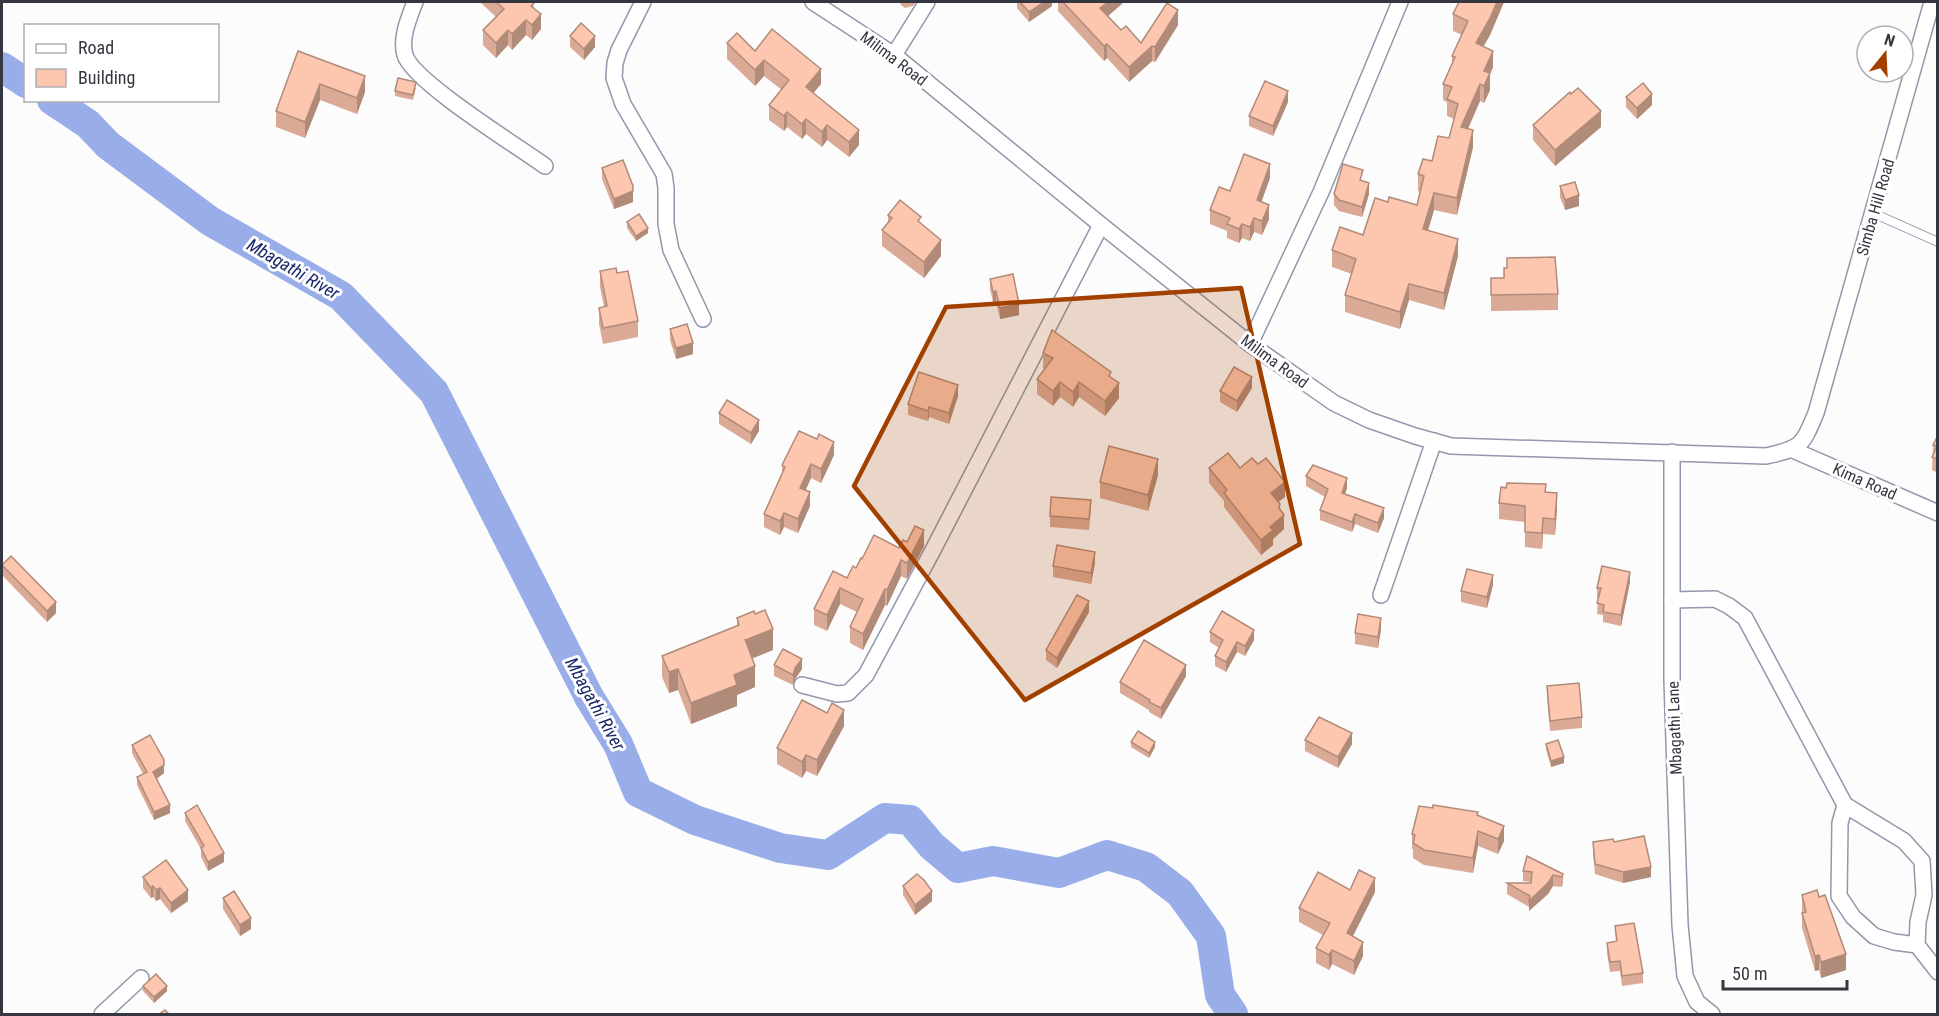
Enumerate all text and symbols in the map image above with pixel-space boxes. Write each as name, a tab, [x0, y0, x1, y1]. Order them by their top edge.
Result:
legend	[24, 24, 219, 102]
north arrow	[1855, 24, 1915, 84]
street label: Milima Road	[857, 27, 931, 90]
text: N	[1882, 30, 1897, 51]
text: Road	[78, 37, 114, 58]
text: Building	[78, 67, 135, 88]
street label: Simba Hill Road	[1853, 156, 1898, 258]
water label: Mbagathi River	[243, 234, 344, 304]
street label: Milima Road	[1237, 331, 1312, 392]
street label: Kima Road	[1830, 459, 1900, 504]
water label: Mbagathi River	[561, 654, 630, 754]
street label: Mbagathi Lane	[1663, 681, 1686, 775]
scale bar	[1723, 953, 1848, 991]
text: 50 m	[1732, 963, 1767, 984]

